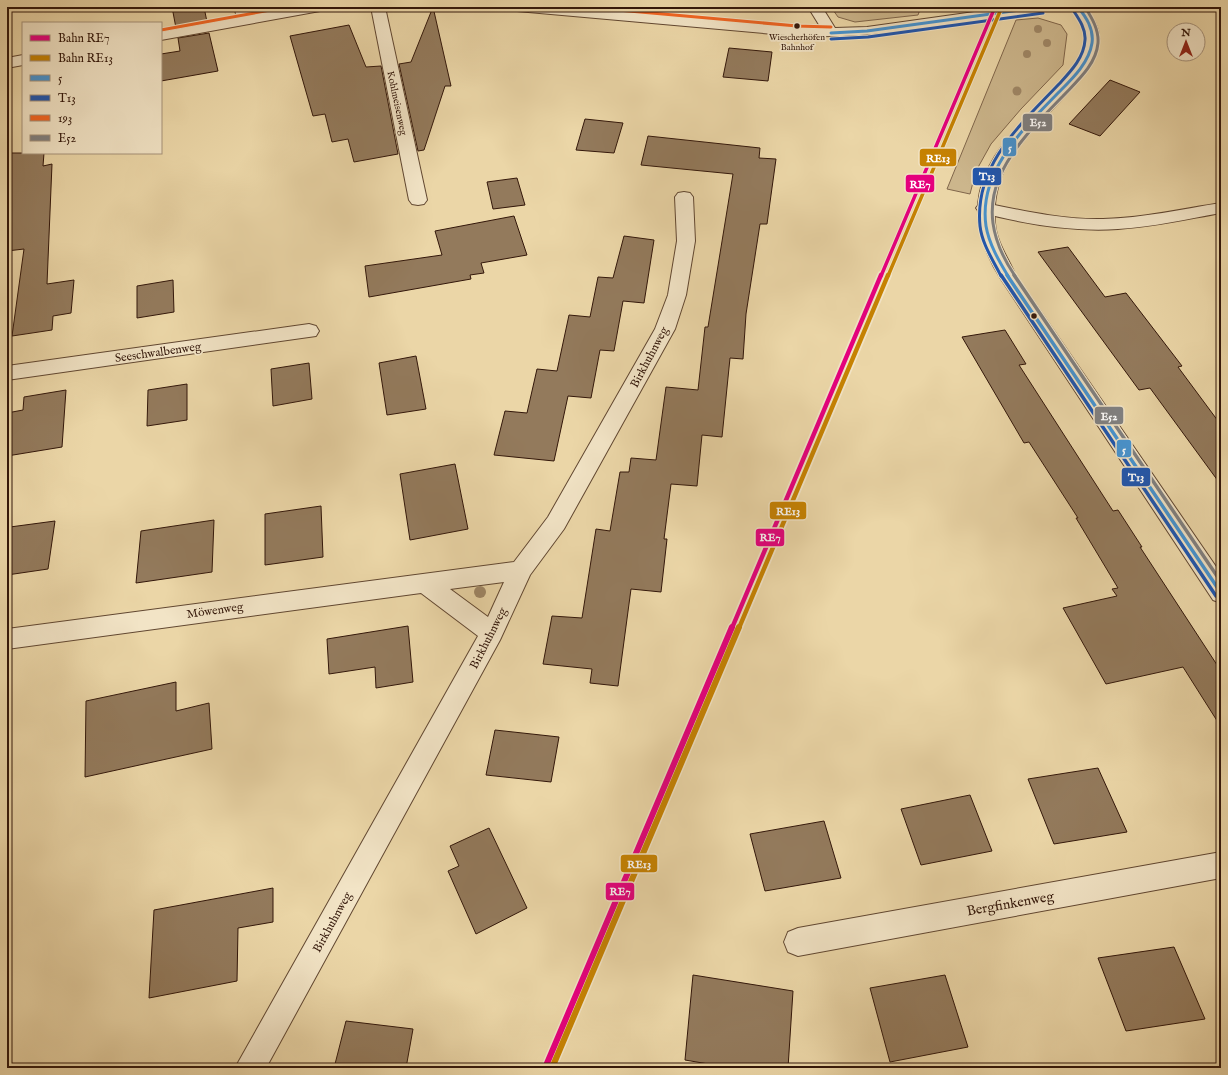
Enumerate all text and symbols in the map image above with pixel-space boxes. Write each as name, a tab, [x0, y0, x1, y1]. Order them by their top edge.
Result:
marker: Wiescherhöfen Bahnhof	[792, 21, 802, 31]
legend	[22, 22, 162, 154]
north arrow	[1166, 22, 1206, 62]
text: N	[1180, 26, 1191, 40]
text: Bahn RE7	[58, 31, 110, 46]
place label: Wiescherhöfen Bahnhof	[769, 32, 825, 53]
text: Bahn RE13	[58, 51, 113, 66]
street label: Kohlmeisenweg	[383, 70, 410, 137]
text: 5	[58, 71, 63, 86]
text: T13	[58, 91, 76, 106]
text: 193	[58, 111, 72, 126]
line badge: E52	[1022, 113, 1053, 132]
text: E52	[1030, 116, 1047, 130]
text: E52	[58, 131, 77, 146]
line badge: 5	[1002, 137, 1017, 157]
text: 5	[1008, 141, 1012, 155]
line badge: RE13	[919, 148, 957, 167]
text: RE13	[926, 152, 950, 166]
line badge: T13	[972, 167, 1002, 186]
text: T13	[978, 170, 995, 184]
line badge: RE7	[905, 174, 935, 193]
text: RE7	[909, 178, 931, 192]
unlabelled marker	[1029, 311, 1039, 321]
street label: Birkhuhnweg	[627, 324, 672, 390]
street label: Seeschwalbenweg	[114, 339, 203, 366]
line badge: E52	[1094, 406, 1124, 425]
text: E52	[1101, 410, 1118, 424]
line badge: 5	[1116, 439, 1132, 458]
text: 5	[1122, 443, 1126, 457]
line badge: T13	[1121, 467, 1151, 487]
text: T13	[1127, 471, 1144, 485]
line badge: RE13	[769, 501, 807, 520]
text: RE13	[776, 505, 800, 519]
line badge: RE7	[755, 528, 785, 547]
text: RE7	[759, 531, 781, 545]
street label: Möwenweg	[186, 599, 245, 622]
street label: Birkhuhnweg	[467, 605, 511, 671]
line badge: RE13	[620, 854, 658, 873]
text: RE13	[627, 858, 651, 872]
line badge: RE7	[605, 882, 635, 901]
text: RE7	[609, 885, 631, 899]
street label: Bergfinkenweg	[965, 887, 1056, 921]
street label: Birkhuhnweg	[310, 889, 355, 955]

